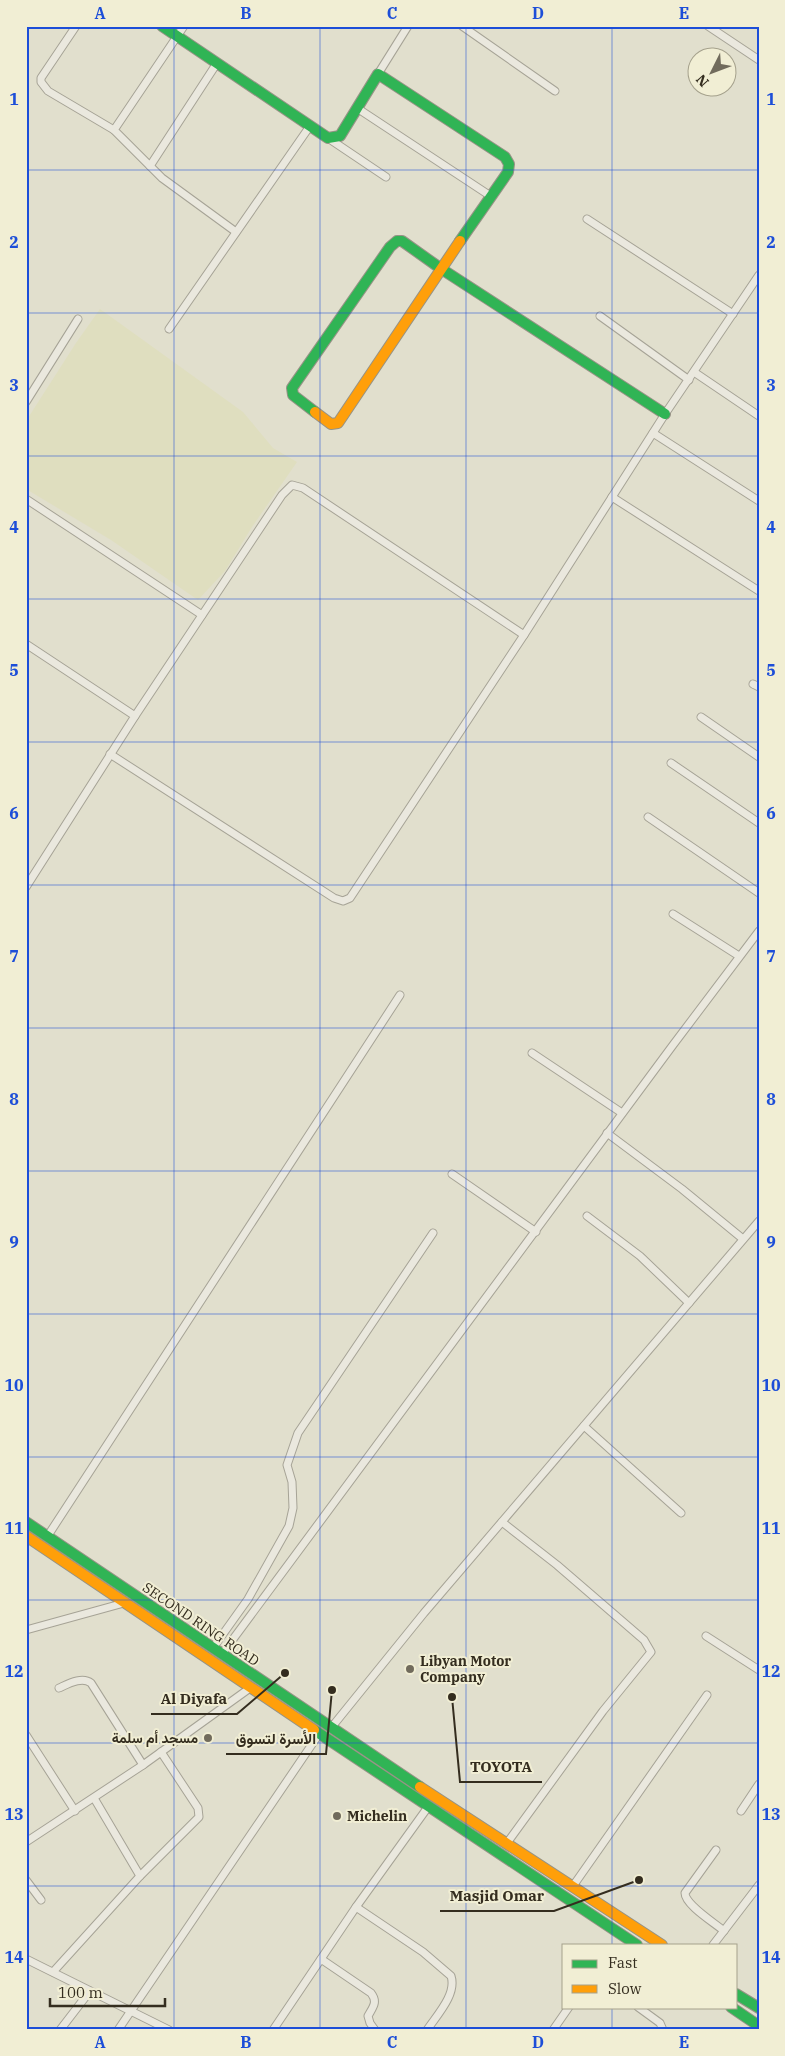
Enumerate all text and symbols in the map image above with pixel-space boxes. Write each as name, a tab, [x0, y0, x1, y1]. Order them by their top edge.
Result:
text: A	[94, 3, 106, 23]
text: B	[240, 3, 252, 23]
text: C	[387, 3, 397, 23]
text: D	[532, 3, 544, 23]
text: E	[679, 3, 689, 23]
north arrow	[688, 48, 738, 98]
text: N	[692, 71, 713, 91]
text: 1	[9, 89, 19, 109]
text: 1	[766, 89, 776, 109]
text: 2	[9, 232, 19, 252]
text: 2	[766, 232, 776, 252]
text: 3	[9, 375, 19, 395]
text: 3	[766, 375, 776, 395]
text: 4	[9, 517, 19, 537]
text: 4	[766, 517, 776, 537]
text: 5	[9, 660, 19, 680]
text: 5	[766, 660, 776, 680]
text: 6	[9, 803, 19, 823]
text: 6	[766, 803, 776, 823]
text: 7	[9, 946, 19, 966]
text: 7	[766, 946, 776, 966]
text: 8	[9, 1089, 19, 1109]
text: 8	[766, 1089, 776, 1109]
text: 9	[9, 1232, 19, 1252]
text: 9	[766, 1232, 776, 1252]
text: 10	[4, 1375, 24, 1395]
text: 10	[761, 1375, 781, 1395]
text: 11	[4, 1518, 24, 1538]
text: 11	[761, 1518, 781, 1538]
street label: SECOND RING ROAD	[139, 1578, 263, 1670]
place label: Libyan Motor Company	[420, 1652, 511, 1686]
text: 12	[4, 1661, 24, 1681]
text: 12	[761, 1661, 781, 1681]
marker: Libyan Motor Company	[404, 1663, 416, 1675]
callout: Al Diyafa	[151, 1684, 237, 1714]
text: Al Diyafa	[161, 1689, 228, 1708]
callout: الأسرة لتسوق	[226, 1724, 326, 1754]
place label: مسجد أم سلمة	[112, 1729, 198, 1747]
text: الأسرة لتسوق	[236, 1729, 316, 1748]
marker: مسجد أم سلمة	[202, 1732, 214, 1744]
callout: TOYOTA	[460, 1752, 542, 1782]
text: TOYOTA	[470, 1757, 533, 1776]
text: 13	[4, 1804, 24, 1824]
text: 13	[761, 1804, 781, 1824]
place label: Michelin	[347, 1807, 407, 1825]
marker: Michelin	[331, 1810, 343, 1822]
callout: Masjid Omar	[440, 1881, 554, 1911]
text: Masjid Omar	[450, 1886, 545, 1905]
legend	[562, 1944, 738, 2008]
text: 14	[4, 1947, 24, 1967]
text: 14	[761, 1947, 781, 1967]
text: Fast	[608, 1953, 638, 1972]
scale bar	[50, 1976, 165, 2008]
text: Slow	[608, 1979, 642, 1998]
text: 100 m	[58, 1983, 103, 2002]
text: A	[94, 2032, 106, 2052]
text: B	[240, 2032, 252, 2052]
text: C	[387, 2032, 397, 2052]
text: D	[532, 2032, 544, 2052]
text: E	[679, 2032, 689, 2052]

